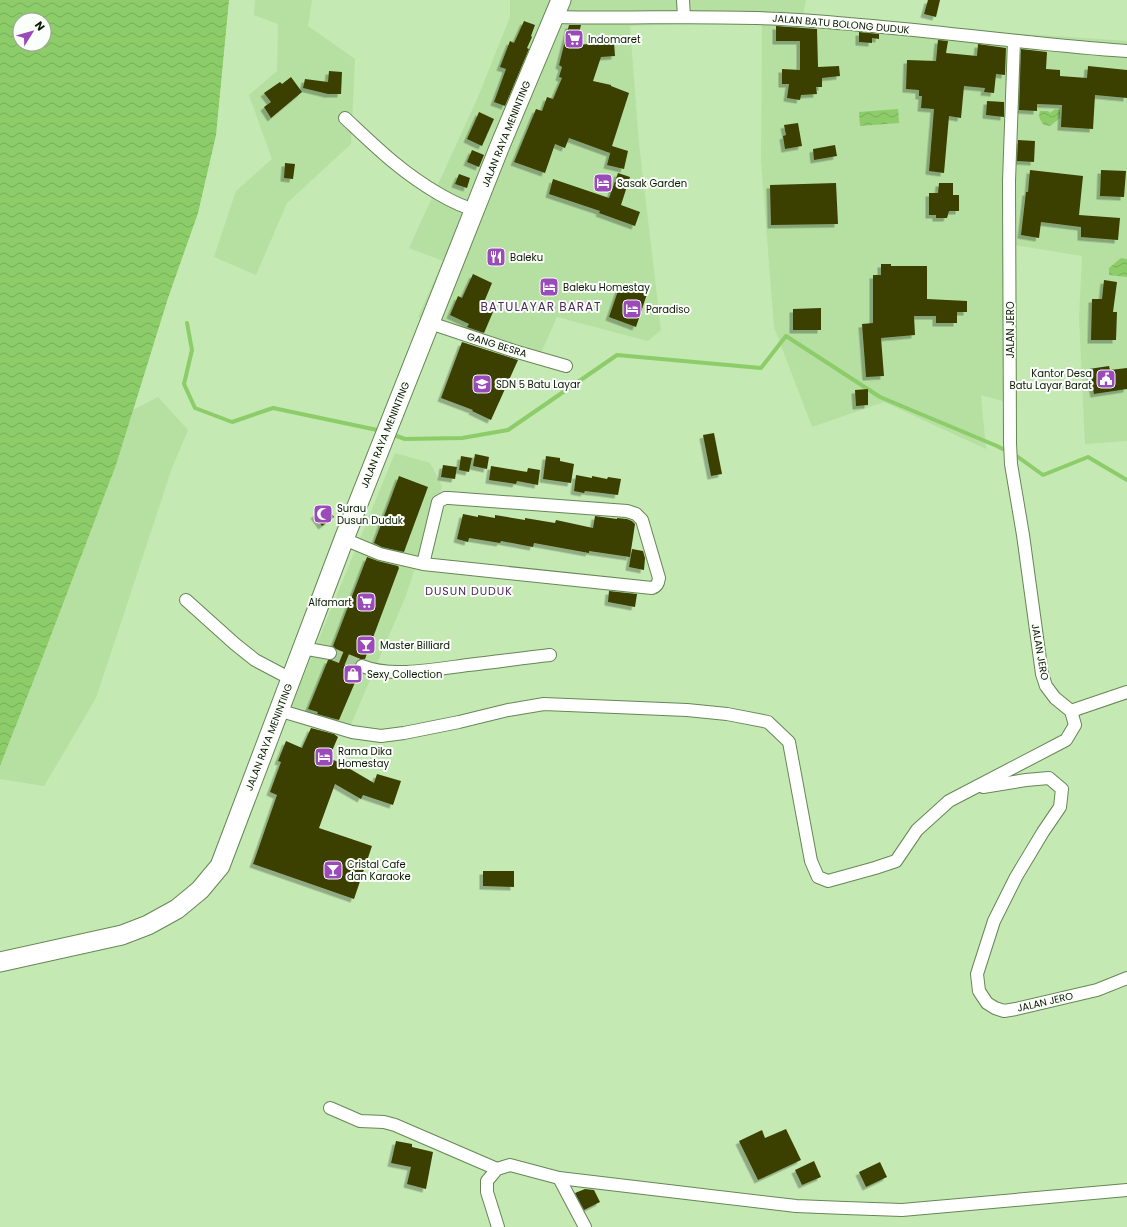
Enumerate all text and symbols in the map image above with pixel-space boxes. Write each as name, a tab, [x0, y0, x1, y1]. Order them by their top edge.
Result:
street label: JALAN BATU BOLONG DUDUK	[772, 11, 910, 37]
north arrow	[12, 12, 52, 52]
text: N	[31, 18, 49, 34]
supermarket icon: Indomaret	[563, 28, 585, 50]
place label: Indomaret	[588, 32, 641, 47]
street label: JALAN RAYA MENINTING	[478, 78, 534, 190]
hotel icon: Sasak Garden	[592, 172, 614, 194]
place label: Sasak Garden	[617, 176, 687, 191]
restaurant icon: Baleku	[485, 246, 507, 268]
place label: Baleku	[510, 250, 543, 265]
hotel icon: Baleku Homestay	[538, 276, 560, 298]
place label: Baleku Homestay	[563, 280, 650, 295]
district label: BATULAYAR BARAT	[480, 298, 602, 315]
hotel icon: Paradiso	[621, 298, 643, 320]
street label: JALAN JERO	[1003, 301, 1018, 359]
place label: Paradiso	[646, 302, 690, 317]
street label: GANG BESRA	[465, 329, 529, 361]
place label: Kantor Desa Batu Layar Barat	[1010, 366, 1092, 393]
public building icon: Kantor Desa Batu Layar Barat	[1095, 368, 1117, 390]
school or university icon: SDN 5 Batu Layar	[471, 373, 493, 395]
place label: SDN 5 Batu Layar	[496, 377, 581, 392]
street label: JALAN RAYA MENINTING	[357, 379, 413, 491]
place label: Surau Dusun Duduk	[337, 501, 404, 528]
mosque icon: Surau Dusun Duduk	[312, 503, 334, 525]
district label: DUSUN DUDUK	[425, 583, 513, 599]
supermarket icon: Alfamart	[355, 591, 377, 613]
place label: Alfamart	[308, 595, 352, 610]
street label: JALAN JERO	[1028, 623, 1052, 682]
bar icon: Master Billiard	[355, 634, 377, 656]
place label: Master Billiard	[380, 638, 450, 653]
shop icon: Sexy Collection	[342, 663, 364, 685]
place label: Sexy Collection	[367, 667, 442, 682]
street label: JALAN RAYA MENINTING	[242, 681, 296, 793]
place label: Rama Dika Homestay	[338, 744, 392, 771]
hotel icon: Rama Dika Homestay	[313, 746, 335, 768]
place label: Cristal Cafe dan Karaoke	[347, 857, 411, 884]
bar icon: Cristal Cafe dan Karaoke	[322, 859, 344, 881]
street label: JALAN JERO	[1015, 988, 1075, 1016]

